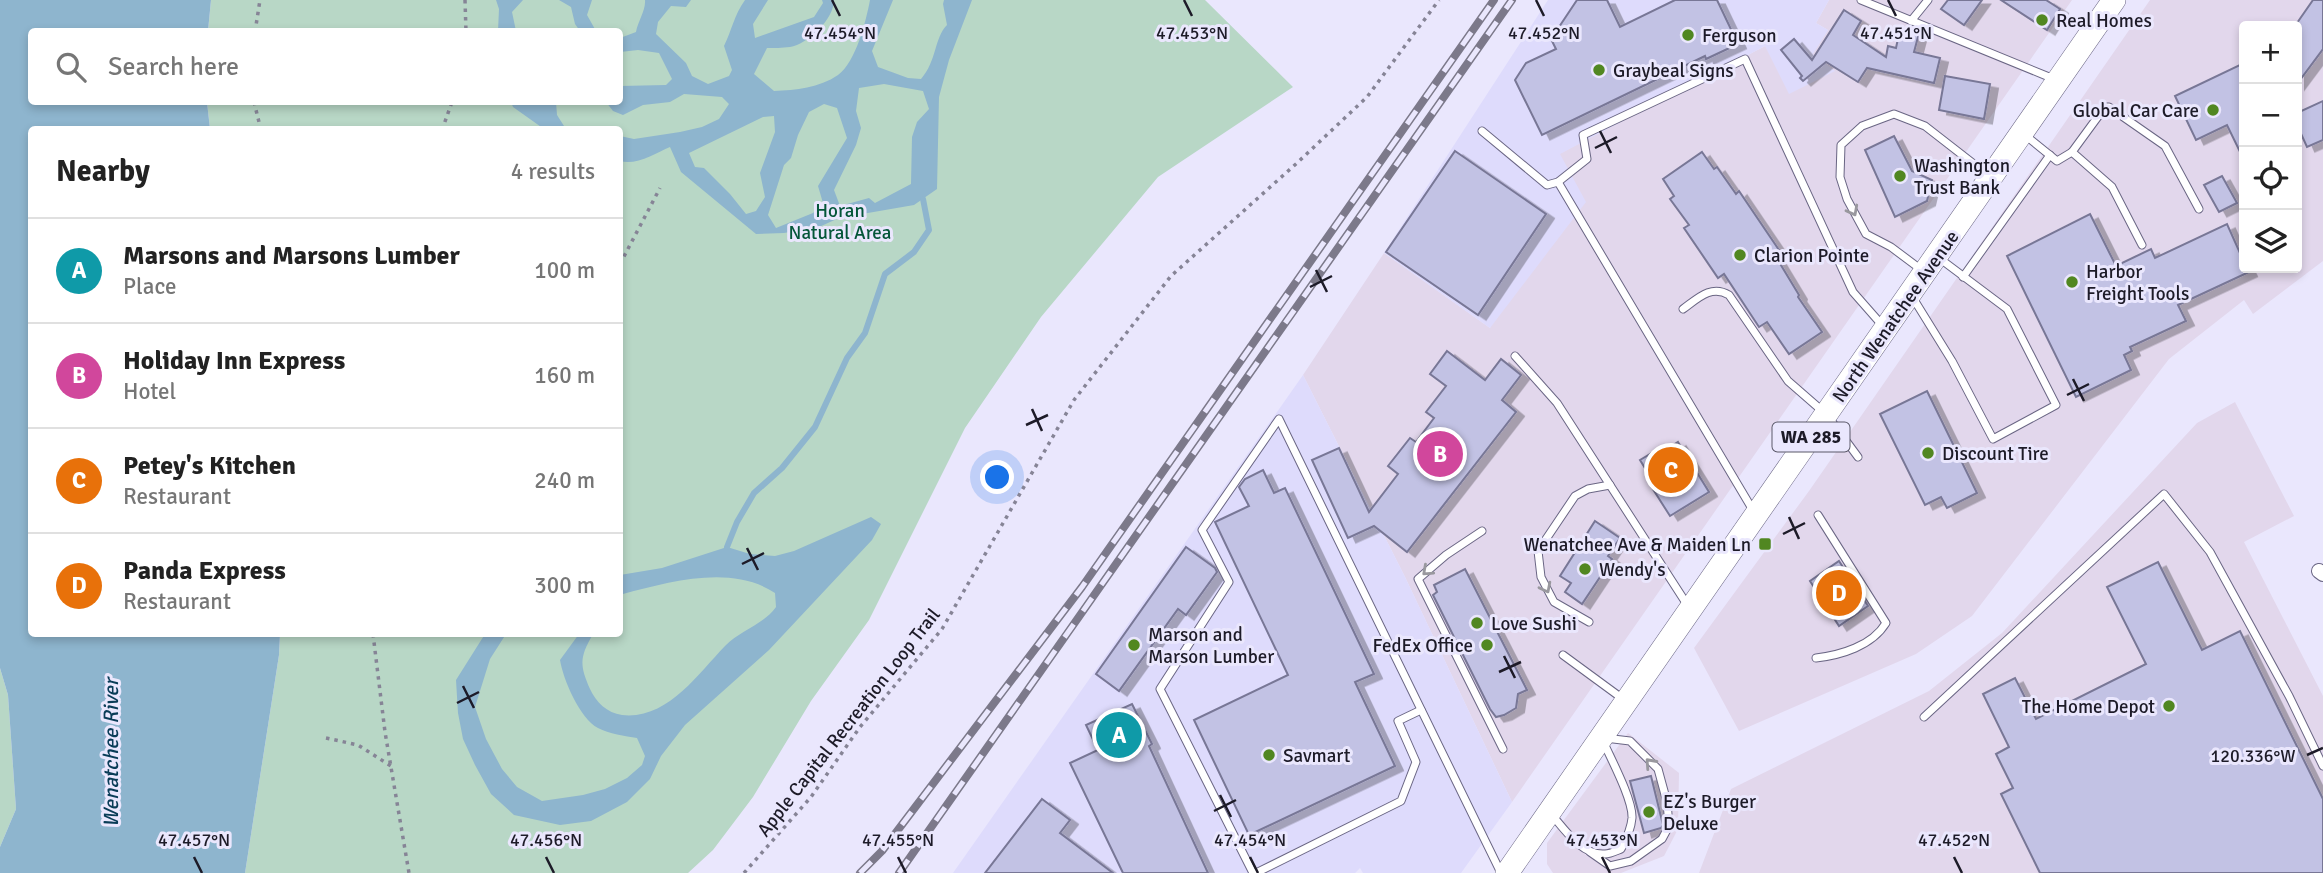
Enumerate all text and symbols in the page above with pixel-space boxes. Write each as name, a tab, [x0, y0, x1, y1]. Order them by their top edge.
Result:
place label: Real Homes	[2056, 9, 2152, 33]
marker: Real Homes	[2034, 12, 2050, 28]
map controls	[2239, 21, 2302, 273]
button: +	[2239, 21, 2302, 84]
text: 47.454°N	[804, 22, 876, 44]
text: 47.453°N	[1156, 22, 1228, 44]
text: 47.452°N	[1508, 22, 1580, 44]
text: 47.451°N	[1860, 22, 1932, 44]
place label: Ferguson	[1702, 24, 1777, 48]
marker: Ferguson	[1680, 27, 1696, 43]
search box	[28, 28, 623, 105]
icon: search	[52, 48, 90, 86]
text: Search here	[108, 51, 239, 83]
place label: Graybeal Signs	[1613, 59, 1734, 83]
marker: Graybeal Signs	[1591, 62, 1607, 78]
button: −	[2239, 84, 2302, 147]
place label: Global Car Care	[2073, 99, 2199, 123]
marker: Global Car Care	[2205, 102, 2221, 118]
button: locate	[2239, 147, 2302, 210]
text: Nearby	[56, 153, 150, 190]
place label: Washington Trust Bank	[1914, 154, 2010, 200]
text: 4 results	[511, 157, 595, 186]
marker: Washington Trust Bank	[1892, 168, 1908, 184]
park label: Horan Natural Area	[788, 199, 892, 245]
one-way arrow	[1845, 203, 1858, 216]
button: layers	[2239, 210, 2302, 273]
street label: North Wenatchee Avenue	[1827, 226, 1964, 407]
text: Marsons and Marsons Lumber	[123, 240, 460, 272]
place label: Clarion Pointe	[1754, 244, 1869, 268]
marker: Clarion Pointe	[1732, 247, 1748, 263]
text: A	[72, 256, 86, 285]
text: 100 m	[534, 256, 595, 285]
place label: Harbor Freight Tools	[2086, 260, 2189, 306]
text: Place	[123, 272, 177, 301]
marker: Harbor Freight Tools	[2064, 274, 2080, 290]
text: Holiday Inn Express	[123, 345, 345, 377]
text: B	[72, 361, 86, 390]
text: 160 m	[534, 361, 595, 390]
text: Hotel	[123, 377, 176, 406]
road number: WA 285	[1772, 422, 1850, 452]
pin: B	[1417, 428, 1463, 480]
place label: Discount Tire	[1942, 442, 2049, 466]
pin: C	[1648, 444, 1694, 496]
marker: Discount Tire	[1920, 445, 1936, 461]
text: Petey's Kitchen	[123, 450, 296, 482]
your location	[980, 460, 1014, 494]
text: C	[72, 466, 86, 495]
text: 240 m	[534, 466, 595, 495]
text: Restaurant	[123, 482, 231, 511]
place label: Wenatchee Ave & Maiden Ln	[1524, 533, 1751, 557]
marker: Wenatchee Ave & Maiden Ln	[1757, 536, 1773, 552]
text: Panda Express	[123, 555, 286, 587]
place label: Wendy's	[1599, 558, 1665, 582]
marker: Wendy's	[1577, 561, 1593, 577]
one-way arrow	[1422, 563, 1435, 575]
pin: D	[1816, 567, 1862, 619]
text: D	[71, 571, 87, 600]
text: 300 m	[534, 571, 595, 600]
one-way arrow	[1538, 581, 1552, 593]
text: Restaurant	[123, 587, 231, 616]
street label: Apple Capital Recreation Loop Trail	[752, 603, 946, 842]
place label: Love Sushi	[1491, 612, 1577, 636]
marker: Love Sushi	[1469, 615, 1485, 631]
place label: Marson and Marson Lumber	[1148, 623, 1274, 669]
place label: FedEx Office	[1373, 634, 1473, 658]
marker: Marson and Marson Lumber	[1126, 637, 1142, 653]
marker: FedEx Office	[1479, 637, 1495, 653]
water label: Wenatchee River	[98, 675, 124, 828]
place label: The Home Depot	[2022, 695, 2155, 719]
marker: The Home Depot	[2161, 698, 2177, 714]
pin: A	[1096, 709, 1142, 761]
place label: Savmart	[1283, 744, 1351, 768]
text: 120.336°W	[2210, 745, 2296, 767]
marker: Savmart	[1261, 747, 1277, 763]
one-way arrow	[1646, 758, 1659, 771]
place label: EZ's Burger Deluxe	[1663, 790, 1756, 836]
marker: EZ's Burger Deluxe	[1641, 804, 1657, 820]
text: 47.457°N	[158, 829, 230, 851]
text: 47.456°N	[510, 829, 582, 851]
text: 47.455°N	[862, 829, 934, 851]
text: 47.454°N	[1214, 829, 1286, 851]
text: 47.453°N	[1566, 829, 1638, 851]
text: 47.452°N	[1918, 829, 1990, 851]

